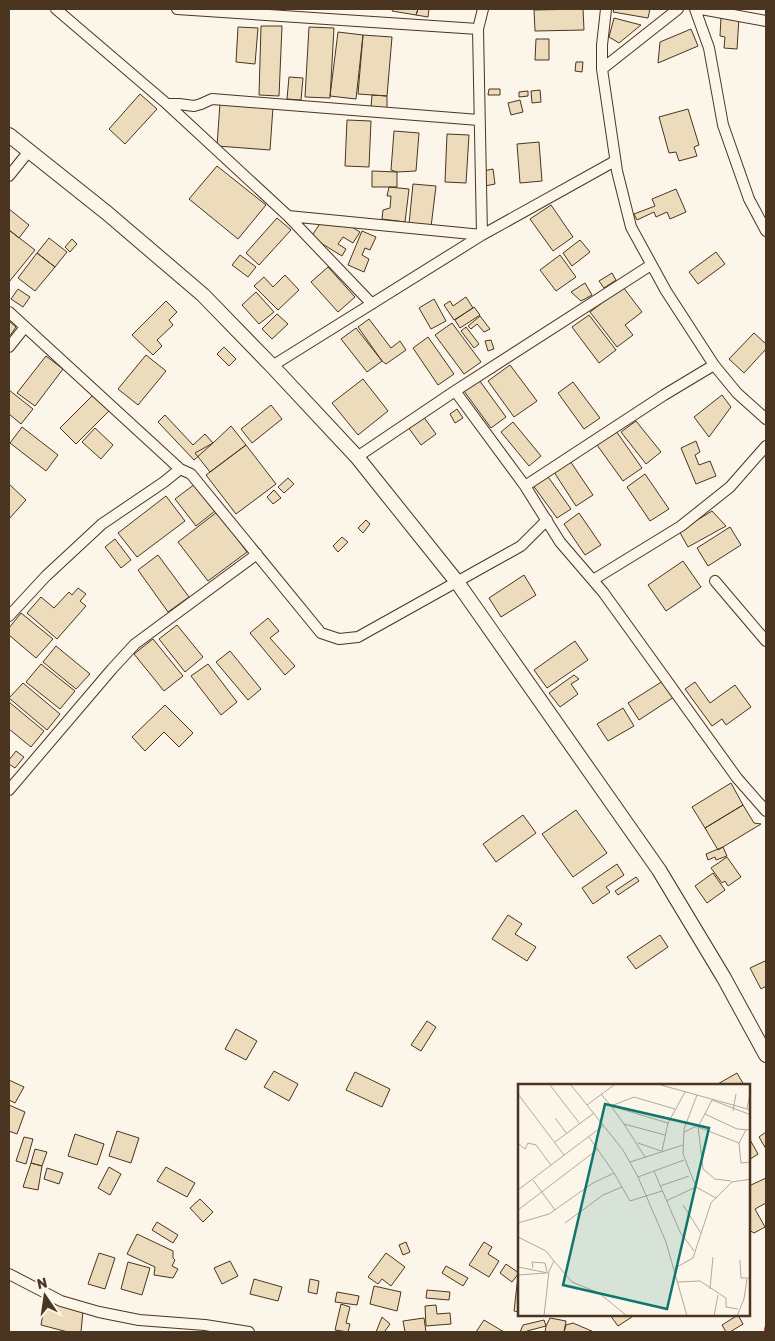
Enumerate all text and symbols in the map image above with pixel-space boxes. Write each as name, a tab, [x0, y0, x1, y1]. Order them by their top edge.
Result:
inset map	[518, 1084, 750, 1316]
north arrow	[20, 1271, 70, 1321]
text: N	[35, 1274, 49, 1293]

